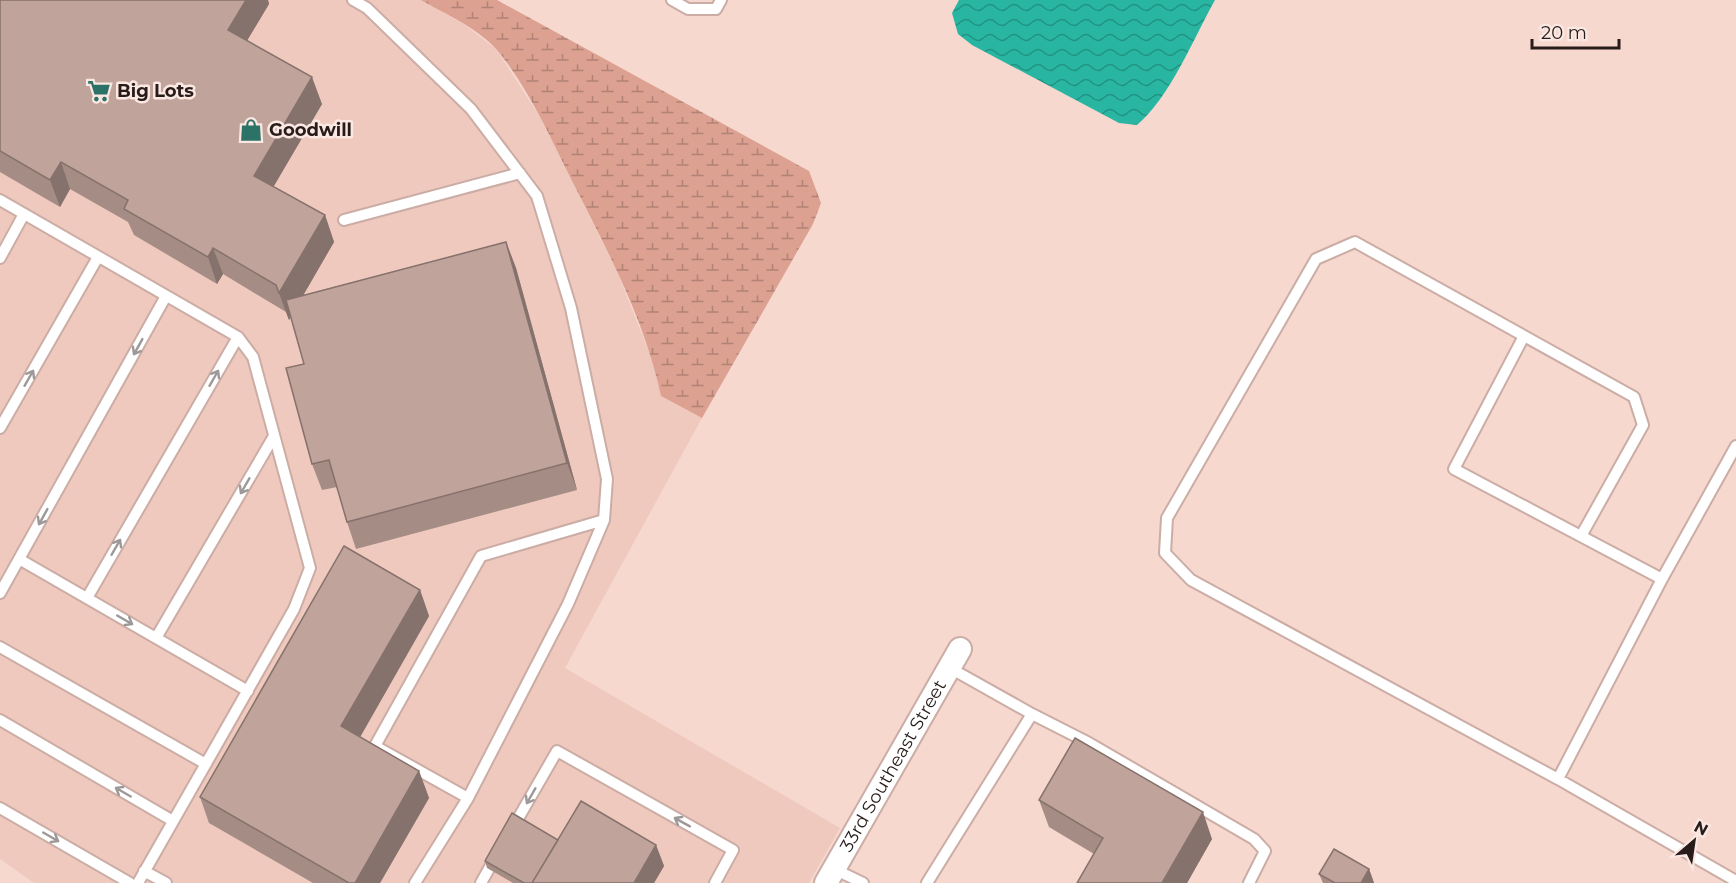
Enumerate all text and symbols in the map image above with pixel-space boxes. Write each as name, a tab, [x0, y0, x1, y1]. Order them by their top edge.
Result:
scale bar	[1532, 12, 1619, 50]
text: 20 m	[1541, 22, 1587, 44]
supermarket icon: Big Lots	[86, 78, 112, 104]
place label: Big Lots	[117, 80, 194, 102]
shop icon: Goodwill	[238, 117, 264, 143]
place label: Goodwill	[269, 119, 352, 141]
one-way arrow	[132, 338, 144, 355]
one-way arrow	[23, 370, 35, 387]
one-way arrow	[208, 370, 220, 387]
one-way arrow	[238, 478, 250, 495]
one-way arrow	[36, 508, 48, 525]
one-way arrow	[111, 539, 123, 556]
one-way arrow	[116, 614, 133, 626]
street label: 33rd Southeast Street	[835, 676, 951, 856]
one-way arrow	[115, 785, 132, 797]
one-way arrow	[525, 787, 537, 804]
north arrow	[1664, 811, 1724, 871]
one-way arrow	[674, 815, 691, 827]
text: N	[1691, 817, 1711, 840]
one-way arrow	[42, 832, 59, 844]

